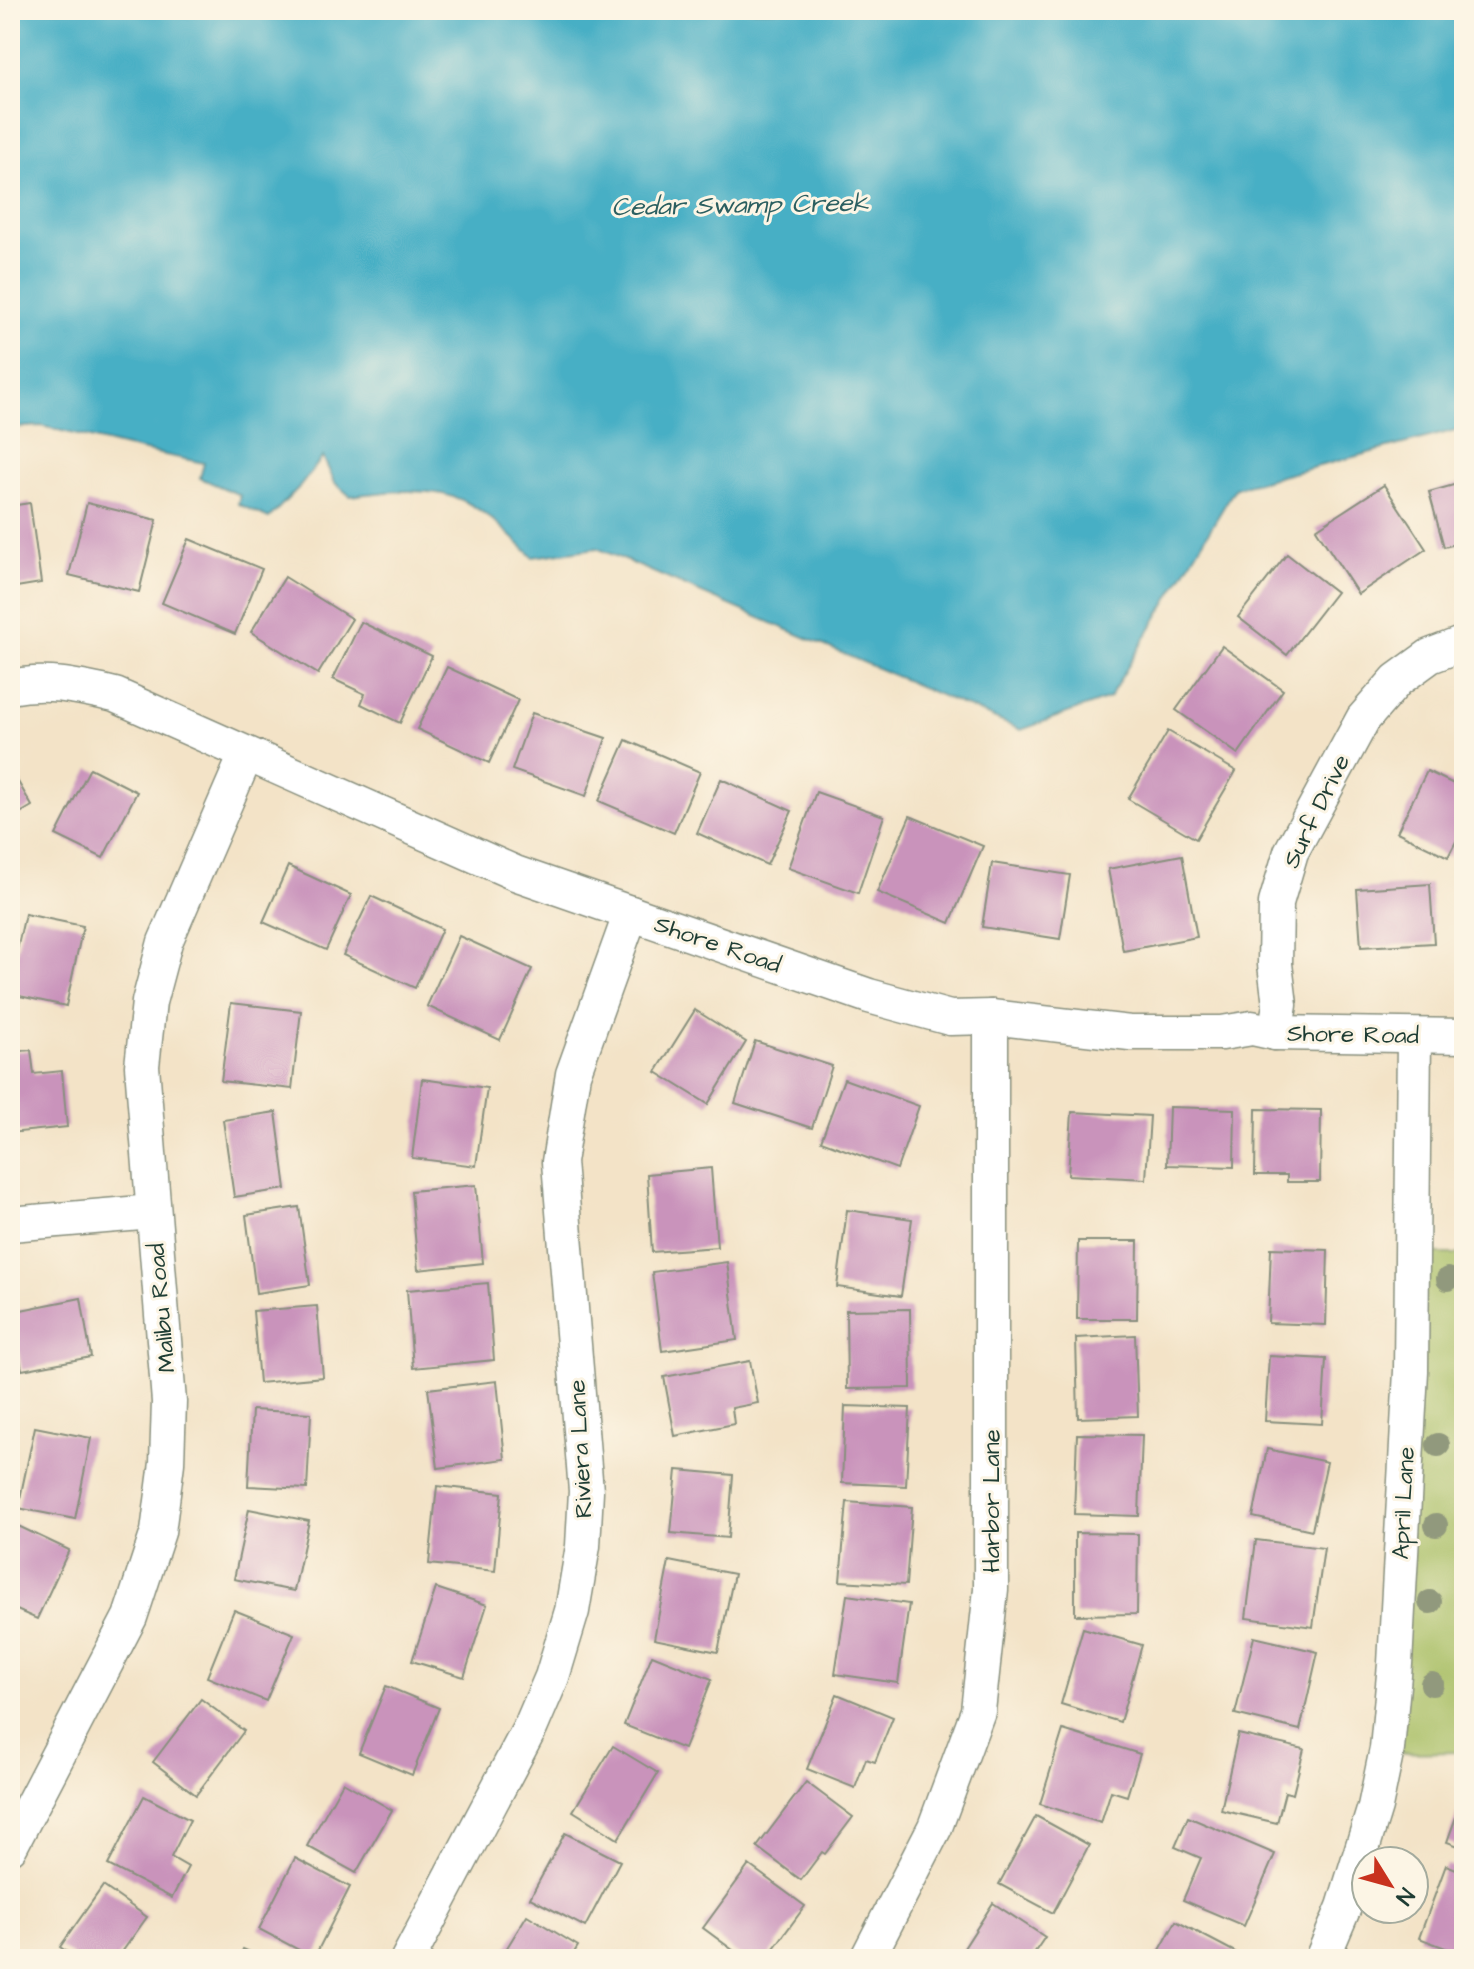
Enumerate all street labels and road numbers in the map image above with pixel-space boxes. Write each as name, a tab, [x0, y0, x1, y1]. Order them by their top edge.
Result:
street label: Surf Drive	[1275, 749, 1359, 874]
street label: Shore Road	[650, 907, 786, 982]
street label: Shore Road	[1287, 1017, 1419, 1053]
street label: Malibu Road	[139, 1242, 185, 1374]
street label: Riviera Lane	[560, 1379, 602, 1519]
street label: Harbor Lane	[975, 1429, 1009, 1573]
street label: April Lane	[1384, 1446, 1424, 1560]

